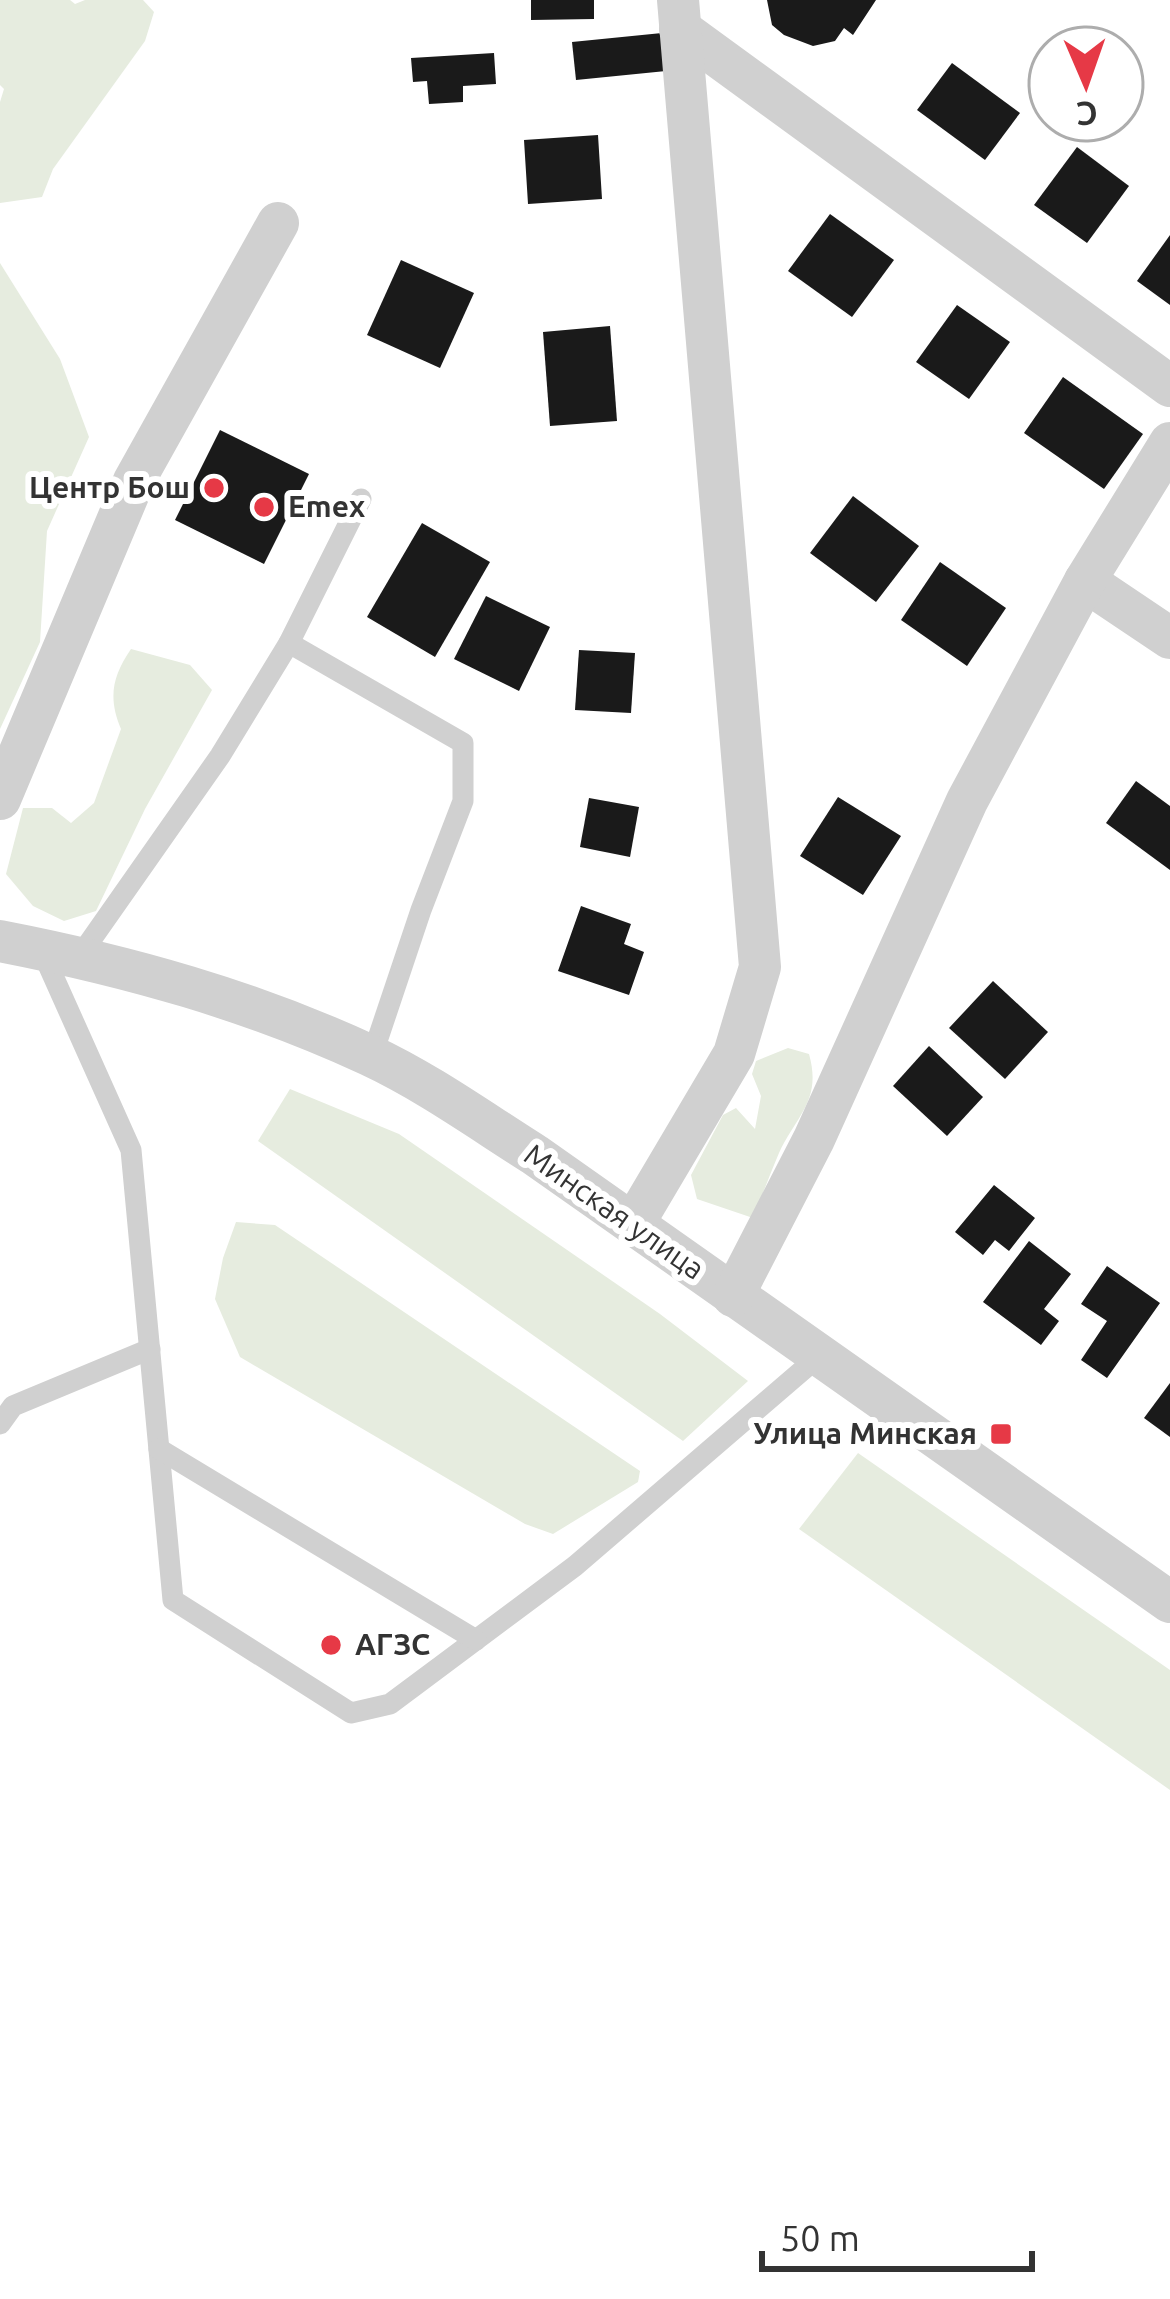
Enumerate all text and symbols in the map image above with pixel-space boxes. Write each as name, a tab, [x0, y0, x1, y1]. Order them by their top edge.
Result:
north arrow	[1026, 24, 1146, 144]
text: С	[1076, 96, 1098, 133]
place label: Центр Бош	[29, 470, 190, 504]
marker: Центр Бош	[201, 475, 227, 501]
place label: Emex	[288, 489, 365, 523]
marker: Emex	[251, 494, 277, 520]
street label: Минская улица	[518, 1137, 711, 1286]
place label: Улица Минская	[753, 1416, 977, 1450]
marker: Улица Минская	[988, 1421, 1014, 1447]
place label: АГЗС	[355, 1627, 430, 1661]
marker: АГЗС	[318, 1632, 344, 1658]
scale bar	[762, 2197, 1032, 2271]
text: 50 m	[780, 2217, 860, 2258]

